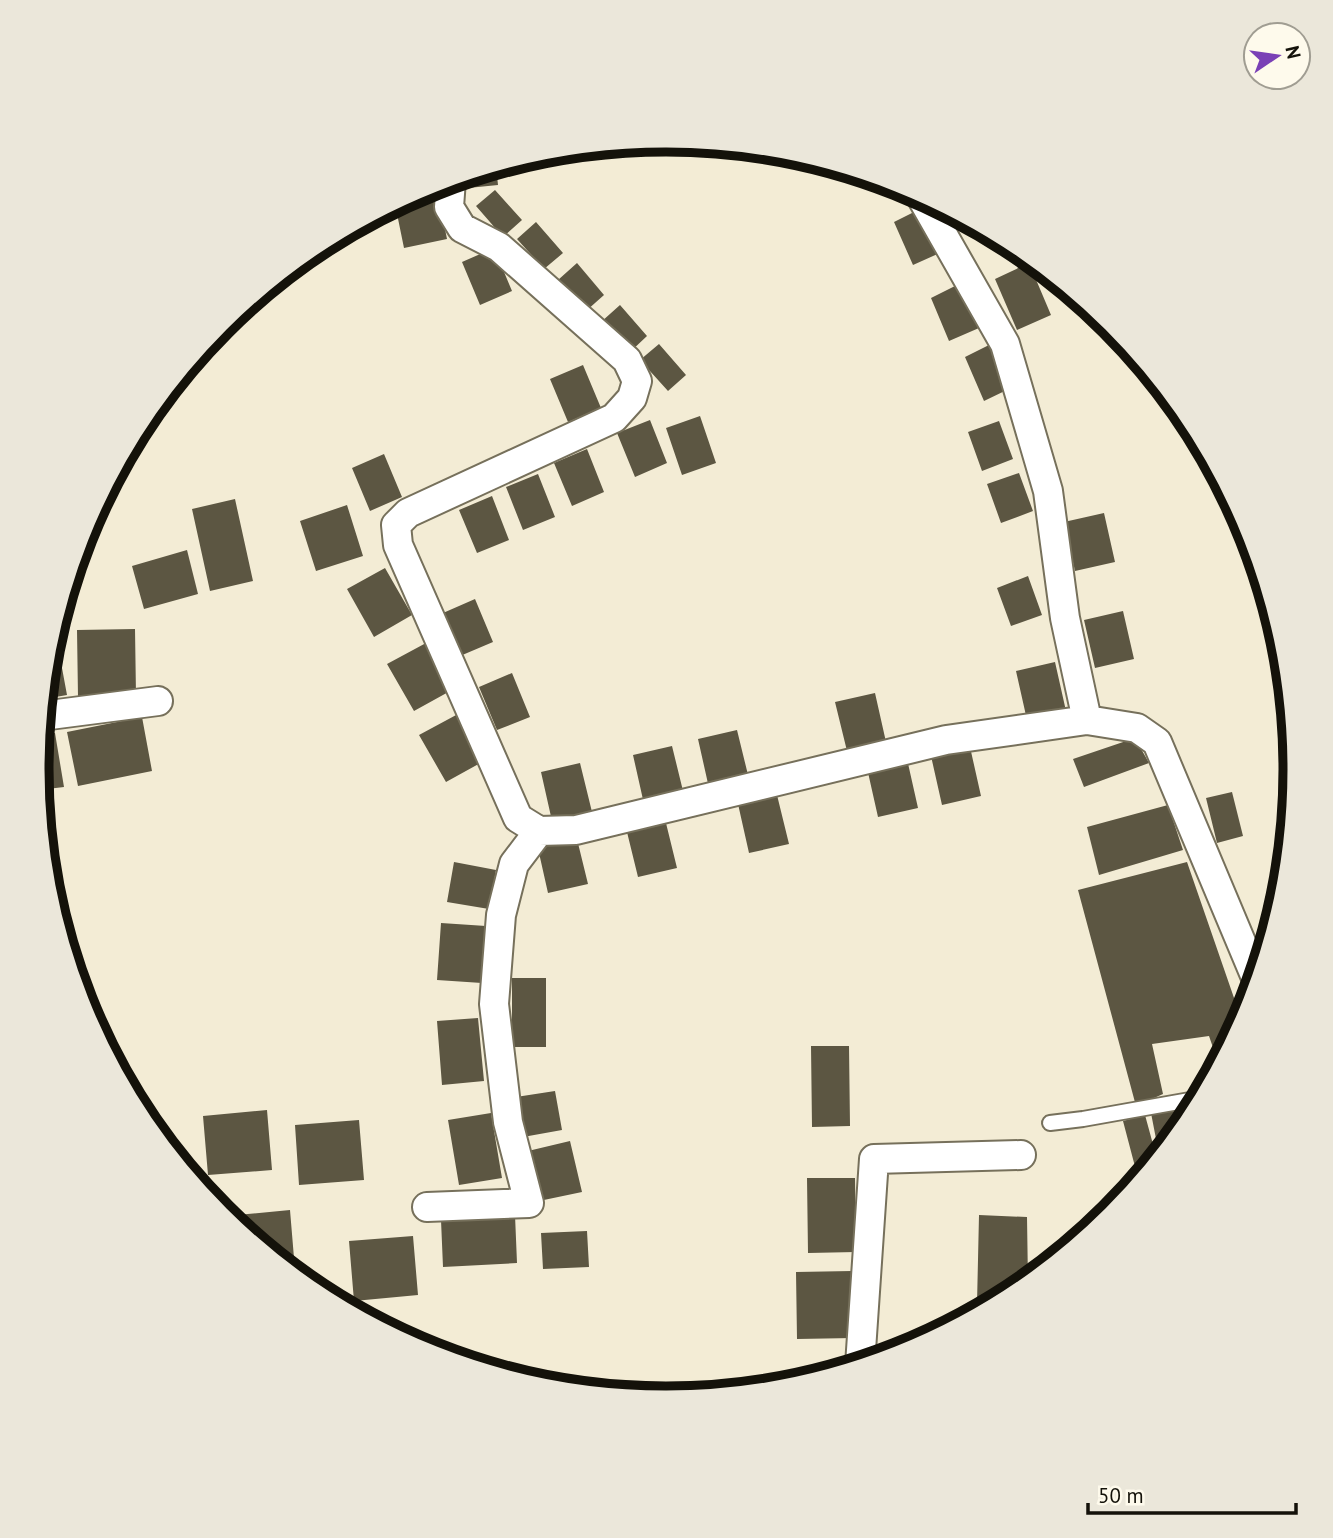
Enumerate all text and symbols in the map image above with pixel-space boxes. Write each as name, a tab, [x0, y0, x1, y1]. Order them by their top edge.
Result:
north arrow	[1242, 21, 1312, 91]
text: N	[1280, 43, 1307, 61]
scale bar	[1088, 1472, 1296, 1516]
text: 50 m	[1098, 1482, 1144, 1509]

